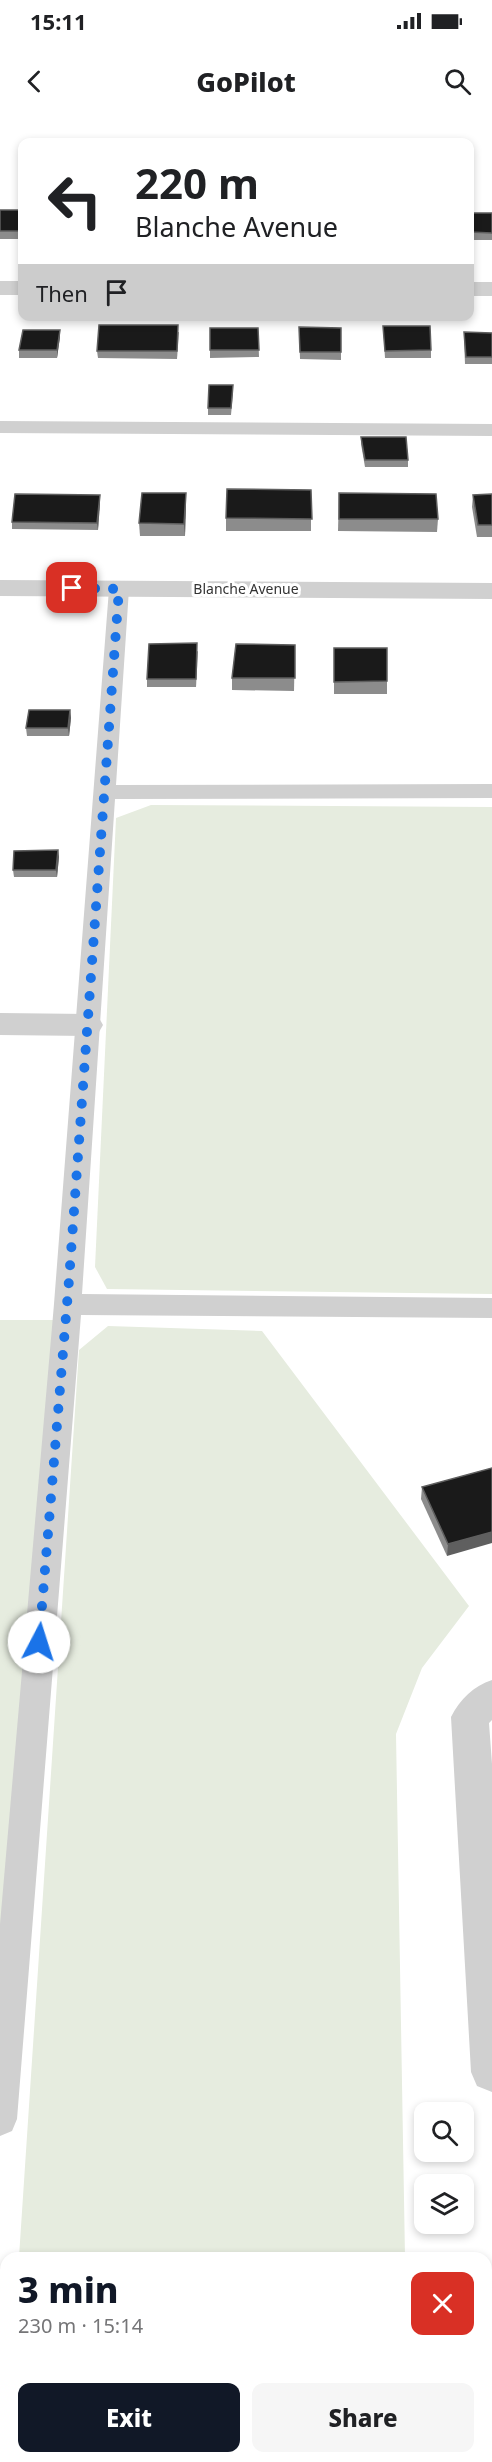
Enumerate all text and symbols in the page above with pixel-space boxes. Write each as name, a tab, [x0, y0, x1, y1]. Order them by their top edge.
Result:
text: 15:11	[30, 6, 87, 36]
text: GoPilot	[196, 63, 296, 100]
icon: back	[18, 65, 51, 98]
icon: search	[441, 65, 474, 98]
text: 220 m	[135, 154, 259, 211]
icon: left	[36, 162, 114, 240]
text: Blanche Avenue	[135, 208, 338, 245]
icon: arrive	[100, 276, 133, 309]
text: Then	[36, 278, 88, 308]
pin	[46, 562, 97, 613]
icon: arrive	[55, 571, 88, 604]
street label: Blanche Avenue	[193, 579, 299, 598]
position arrow	[7, 1610, 71, 1674]
map controls	[414, 2102, 474, 2234]
button: search	[414, 2102, 474, 2162]
button: layers	[414, 2174, 474, 2234]
text: 3 min	[18, 2265, 119, 2314]
button: close	[411, 2272, 474, 2335]
text: 230 m · 15:14	[18, 2312, 143, 2339]
button: Exit	[18, 2383, 240, 2452]
button: Share	[252, 2383, 474, 2452]

